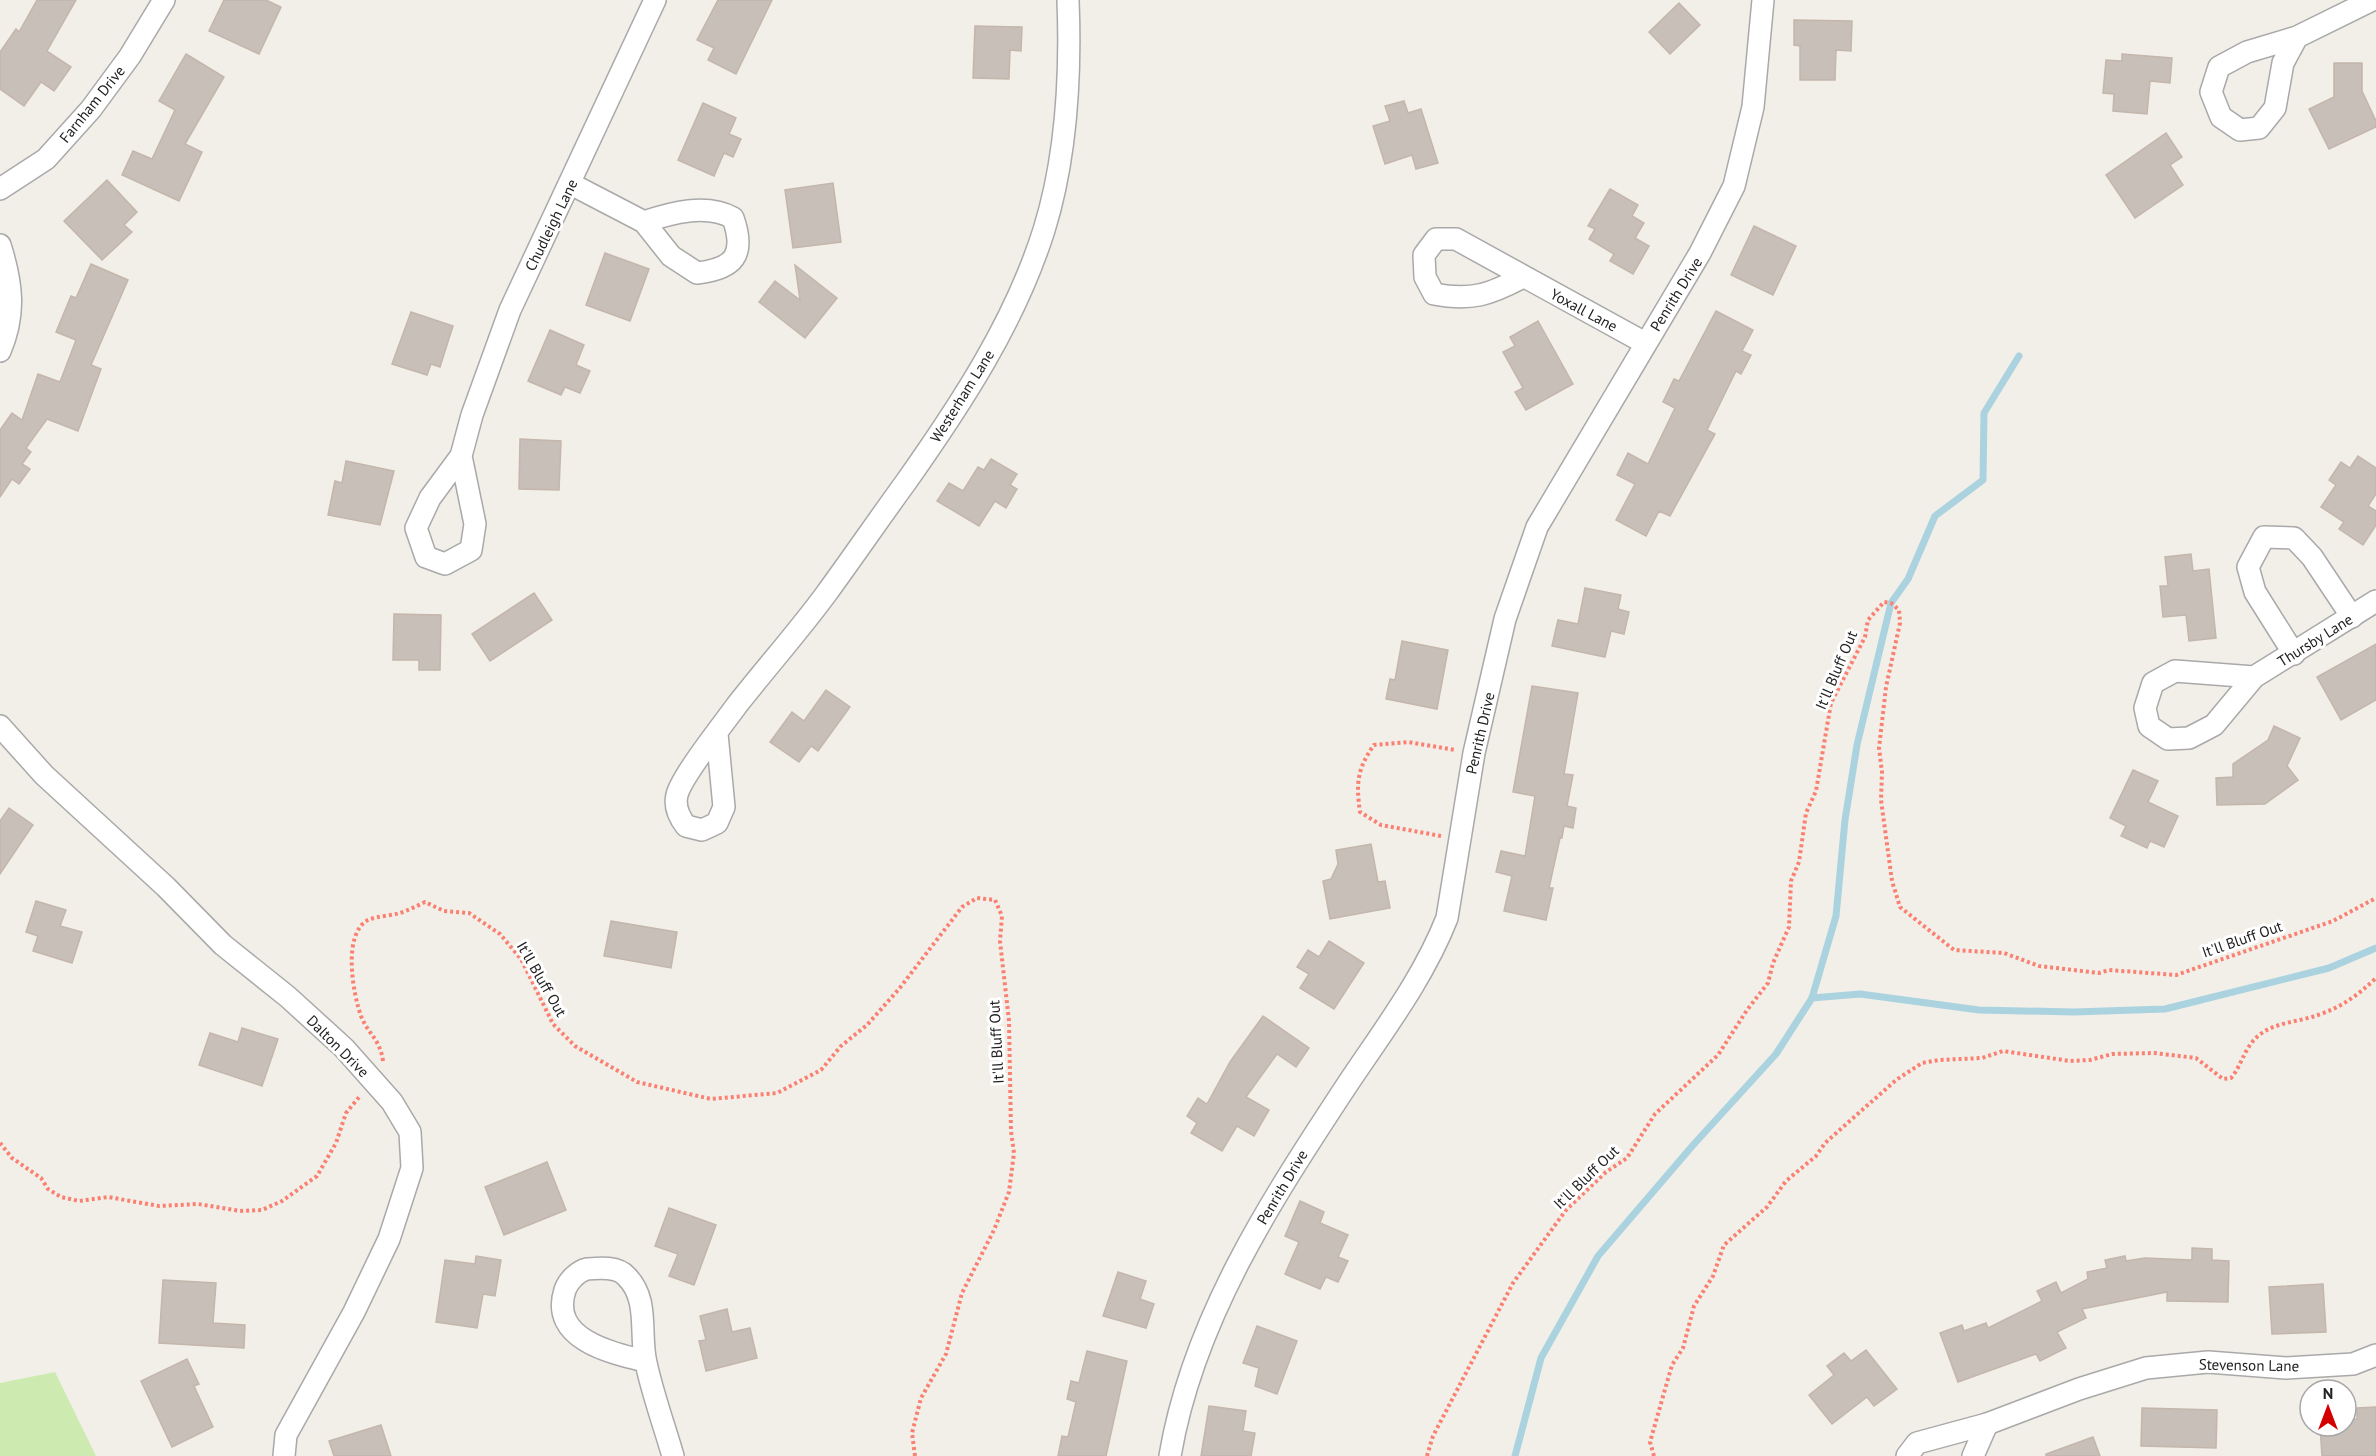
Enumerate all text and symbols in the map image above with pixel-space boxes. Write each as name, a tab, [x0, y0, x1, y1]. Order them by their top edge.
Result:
street label: Farnham Drive	[55, 62, 129, 146]
street label: Chudleigh Lane	[521, 176, 581, 274]
street label: Penrith Drive	[1646, 253, 1706, 335]
street label: Yoxall Lane	[1547, 284, 1621, 336]
street label: Westerham Lane	[926, 346, 998, 446]
street label: Thursby Lane	[2274, 609, 2356, 671]
street label: It'll Bluff Out	[1811, 628, 1861, 712]
street label: Penrith Drive	[1461, 690, 1499, 776]
street label: It'll Bluff Out	[2199, 916, 2285, 962]
street label: It'll Bluff Out	[513, 938, 571, 1020]
street label: It'll Bluff Out	[984, 1000, 1008, 1084]
street label: Dalton Drive	[303, 1011, 373, 1081]
street label: It'll Bluff Out	[1549, 1141, 1623, 1213]
street label: Penrith Drive	[1252, 1146, 1312, 1228]
street label: Stevenson Lane	[2199, 1355, 2299, 1375]
north arrow	[2298, 1378, 2358, 1438]
text: N	[2323, 1383, 2333, 1403]

